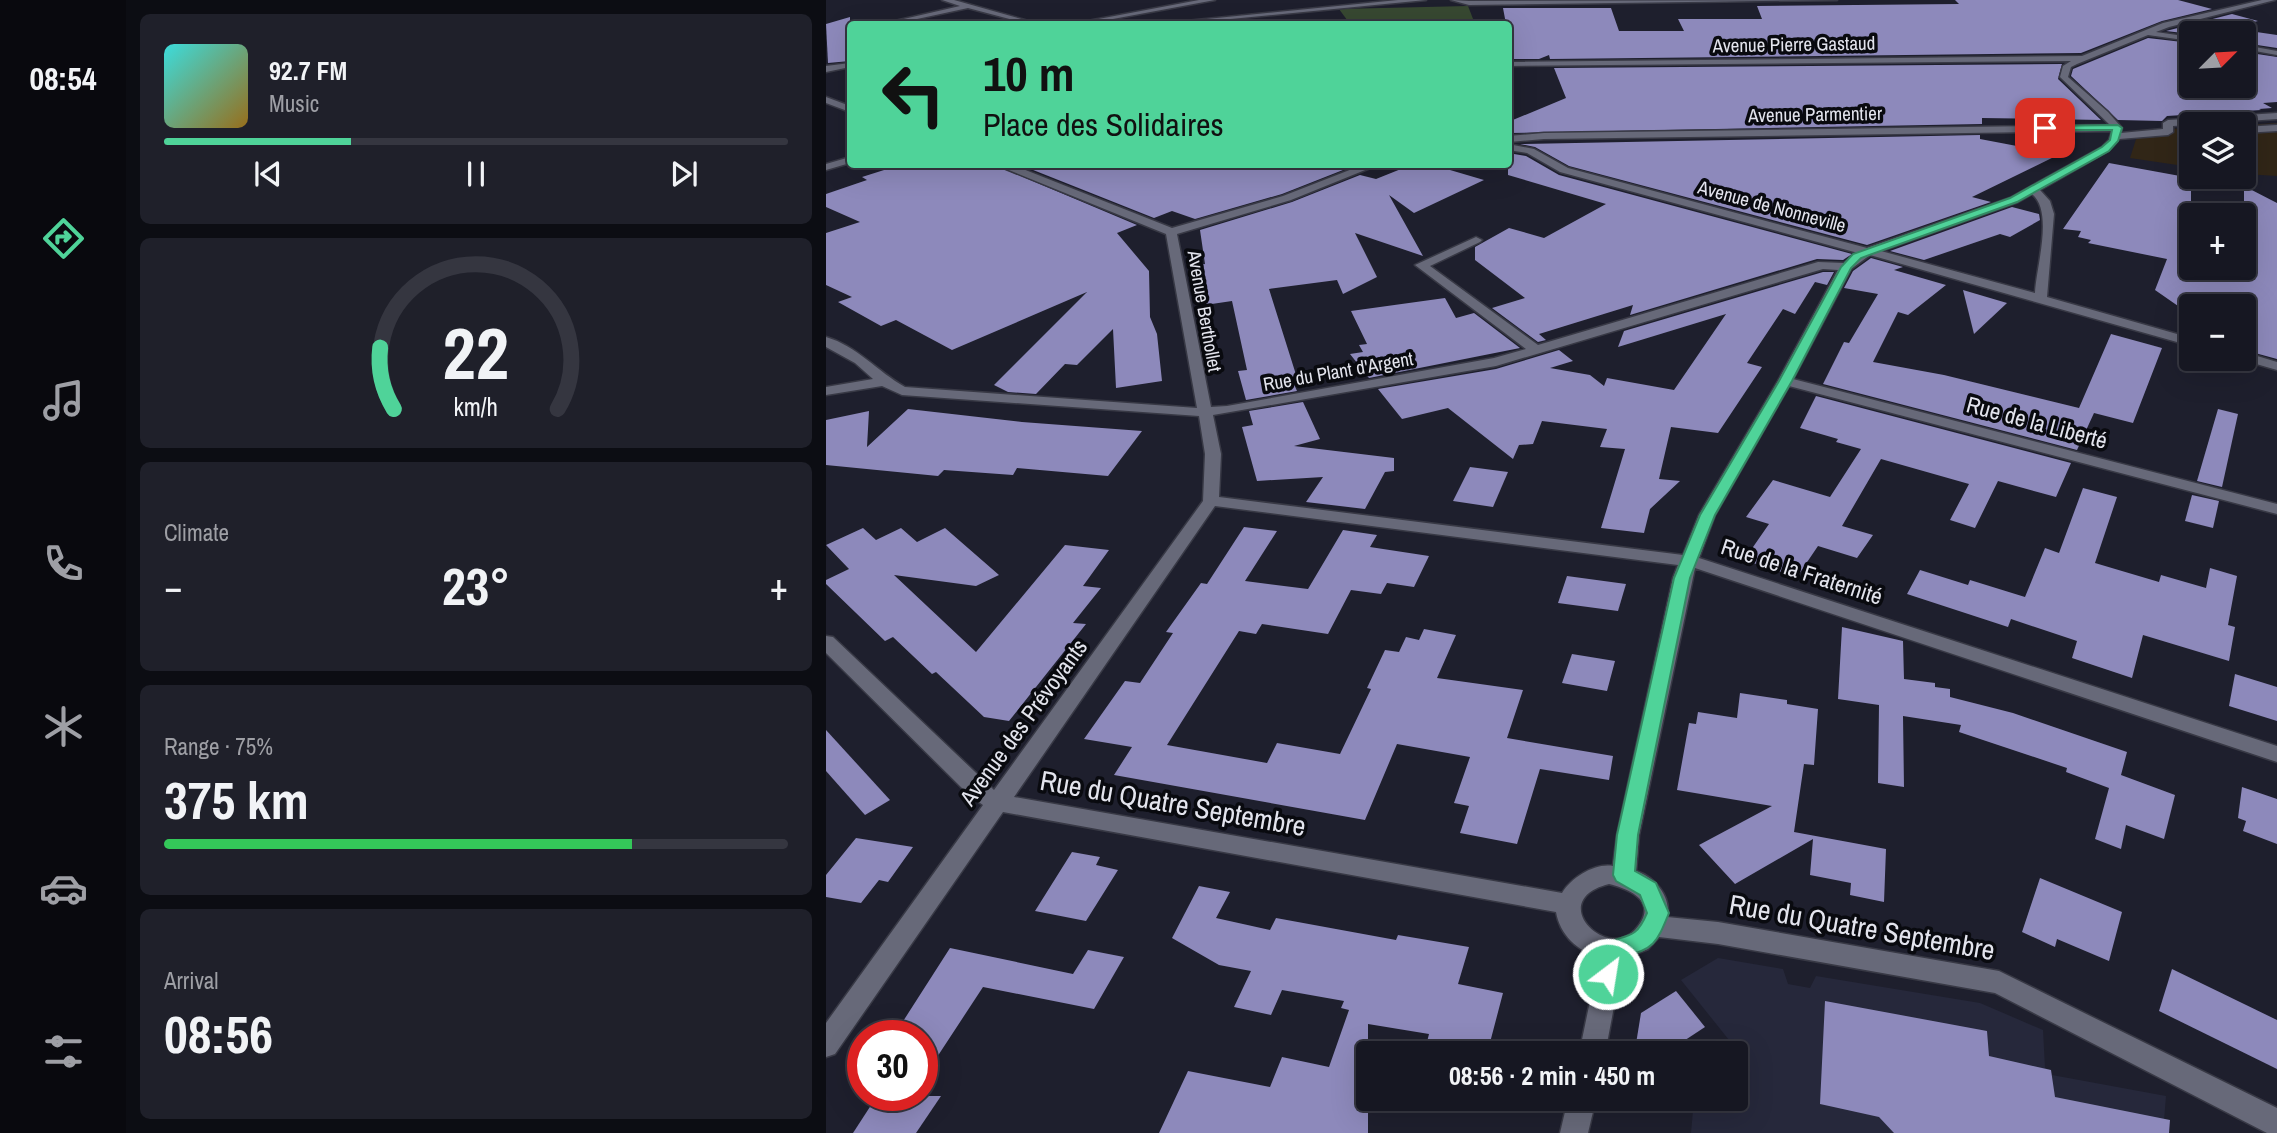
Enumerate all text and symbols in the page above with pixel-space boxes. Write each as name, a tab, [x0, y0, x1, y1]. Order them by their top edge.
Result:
north arrow	[2179, 21, 2256, 98]
map controls	[2179, 21, 2256, 371]
street label: Avenue Pierre Gastaud	[1711, 30, 1876, 58]
text: 10 m	[983, 40, 1075, 106]
icon: left	[868, 49, 959, 140]
text: 92.7 FM	[269, 53, 347, 88]
text: 08:54	[29, 57, 97, 100]
text: Music	[269, 88, 319, 119]
pin	[2015, 98, 2075, 158]
street label: Avenue Parmentier	[1747, 100, 1883, 128]
text: Place des Solidaires	[983, 103, 1224, 146]
icon: arrive	[2026, 109, 2064, 147]
button: layers	[2179, 112, 2256, 189]
icon: previous	[249, 155, 287, 193]
icon: pause	[457, 155, 495, 193]
icon: next	[665, 155, 703, 193]
street label: Avenue de Nonneville	[1694, 173, 1849, 238]
button: +	[2179, 203, 2256, 280]
icon: directions	[39, 214, 88, 263]
street label: Avenue Berthollet	[1181, 247, 1229, 374]
button: −	[2179, 294, 2256, 371]
text: 22	[443, 304, 509, 402]
street label: Rue du Plant d'Argent	[1261, 345, 1416, 397]
icon: music	[39, 376, 88, 425]
street label: Rue de la Liberté	[1963, 388, 2111, 456]
text: km/h	[454, 389, 498, 423]
text: Climate	[164, 517, 229, 548]
street label: Rue de la Fraternité	[1717, 530, 1887, 612]
icon: phone	[39, 539, 88, 588]
text: 23°	[442, 551, 510, 621]
text: −	[164, 561, 182, 612]
text: +	[770, 561, 788, 612]
street label: Avenue des Prévoyants	[951, 632, 1094, 812]
icon: climate	[39, 702, 88, 751]
text: Range · 75%	[164, 731, 273, 762]
street label: Rue du Quatre Septembre	[1037, 761, 1309, 845]
text: 375 km	[164, 765, 309, 835]
icon: car	[39, 864, 88, 913]
street label: Rue du Quatre Septembre	[1726, 885, 1998, 969]
position arrow	[1571, 937, 1645, 1011]
text: Arrival	[164, 965, 219, 996]
text: 08:56	[164, 999, 273, 1069]
speed limit sign: 30	[847, 1020, 938, 1111]
icon: filters	[39, 1027, 88, 1076]
text: 08:56 · 2 min · 450 m	[1449, 1058, 1655, 1093]

